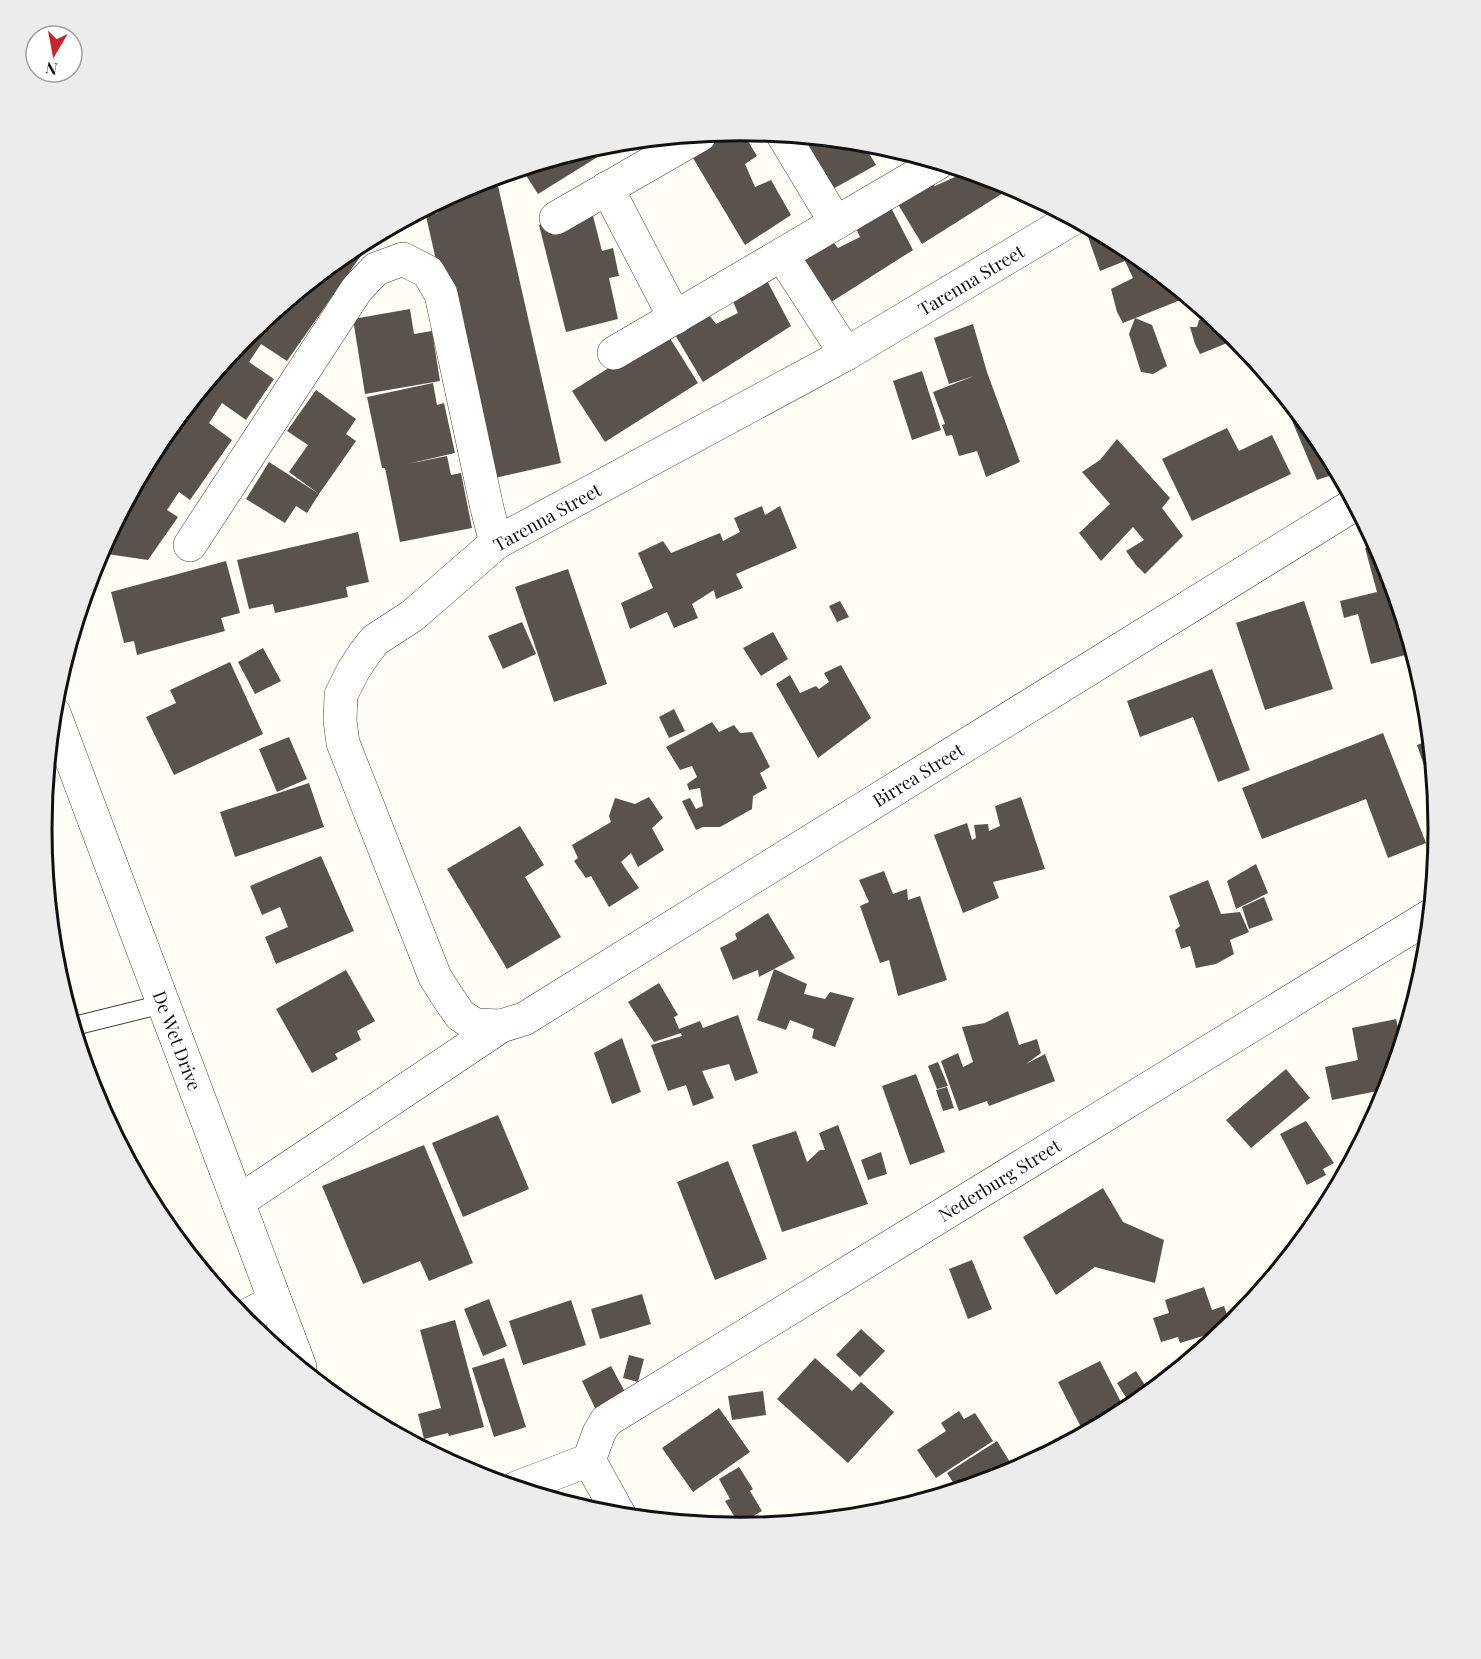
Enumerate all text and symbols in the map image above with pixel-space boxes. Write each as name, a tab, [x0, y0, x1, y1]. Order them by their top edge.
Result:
north arrow	[24, 24, 84, 84]
text: N	[43, 58, 59, 81]
street label: Tarenna Street	[914, 239, 1029, 321]
street label: Tarenna Street	[489, 477, 606, 557]
street label: Birrea Street	[868, 737, 968, 812]
street label: De Wet Drive	[148, 987, 207, 1094]
street label: Nederburg Street	[933, 1133, 1066, 1227]

